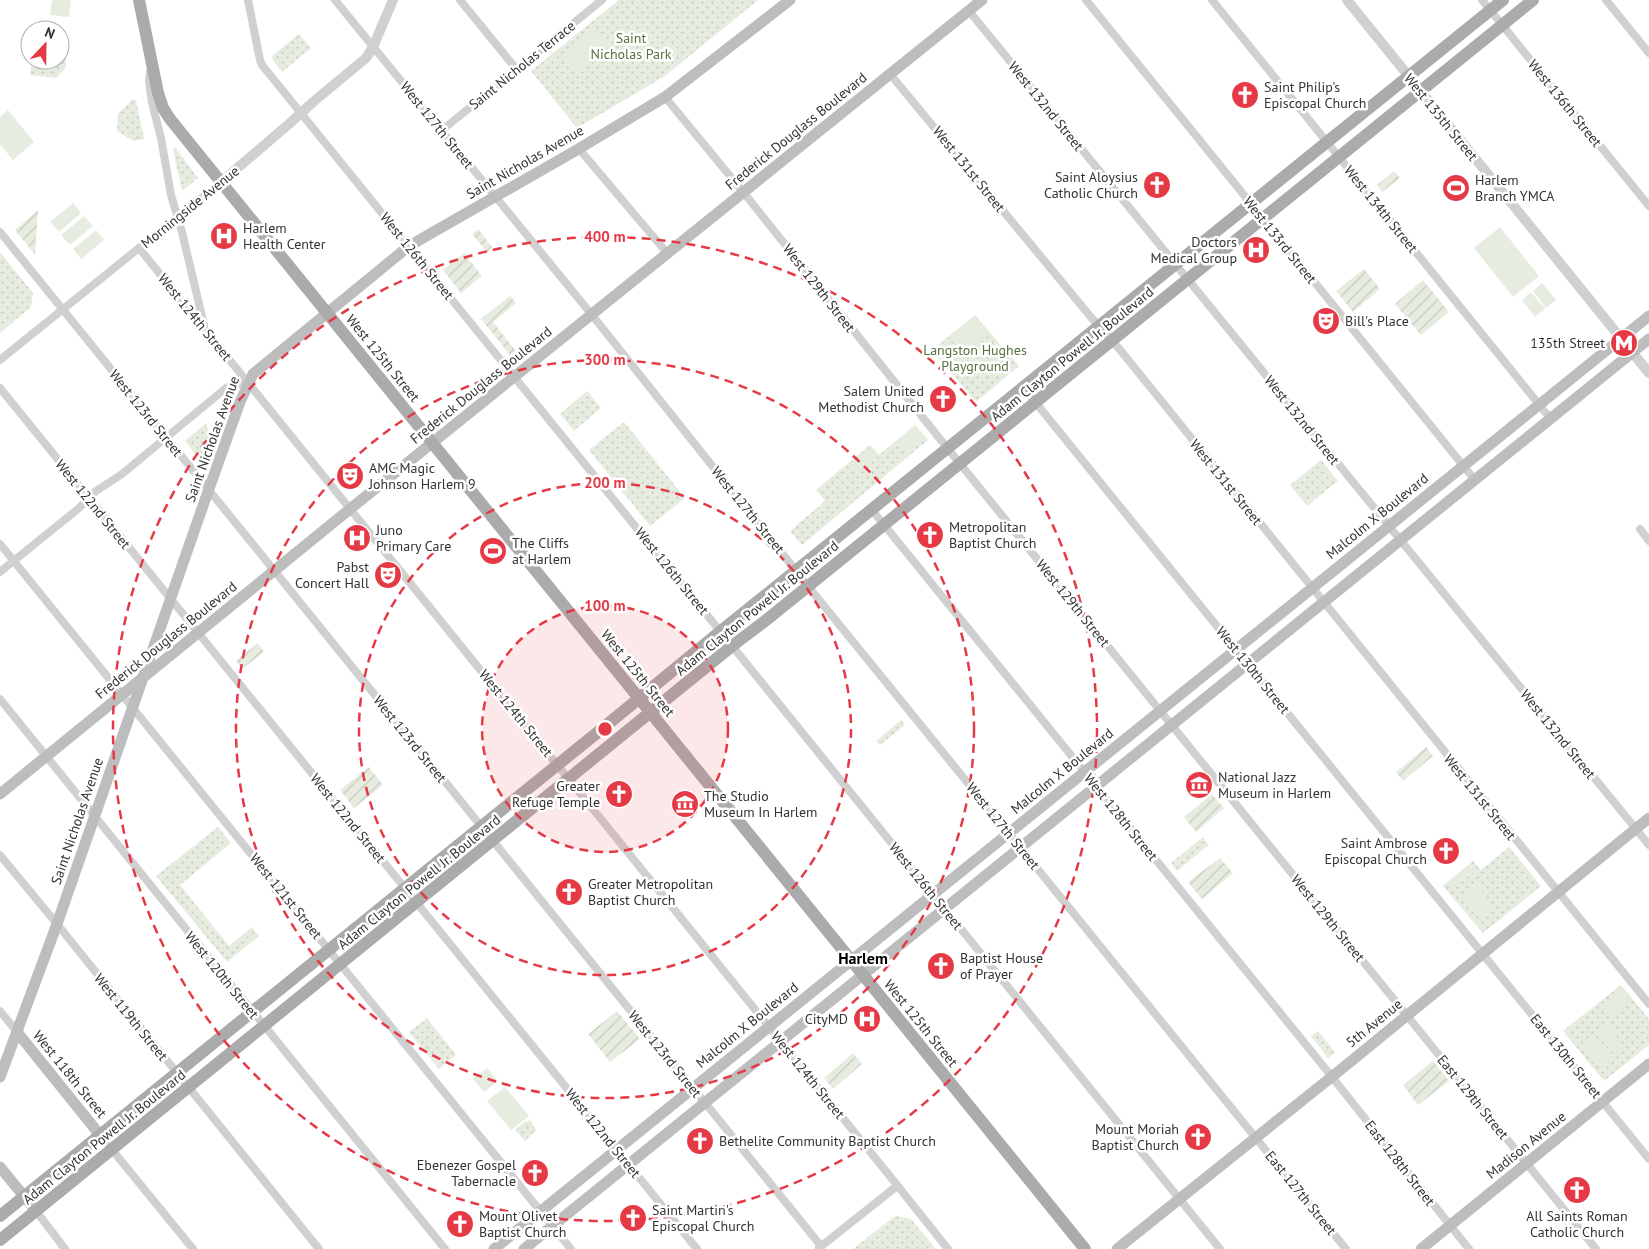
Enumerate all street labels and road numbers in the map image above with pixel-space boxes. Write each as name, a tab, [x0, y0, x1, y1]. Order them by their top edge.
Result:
street label: Saint Nicholas Terrace	[465, 17, 579, 113]
street label: West 136th Street	[1524, 56, 1606, 151]
street label: West 132nd Street	[1004, 58, 1088, 155]
street label: Frederick Douglass Boulevard	[722, 68, 870, 194]
street label: West 135th Street	[1400, 70, 1482, 165]
street label: West 127th Street	[396, 78, 478, 172]
street label: Saint Nicholas Avenue	[463, 121, 587, 203]
street label: West 131st Street	[929, 122, 1009, 216]
street label: Morningside Avenue	[137, 162, 243, 252]
street label: West 134th Street	[1340, 162, 1422, 257]
street label: West 133rd Street	[1239, 193, 1321, 288]
street label: West 126th Street	[376, 209, 458, 304]
street label: West 129th Street	[779, 240, 859, 336]
street label: West 124th Street	[154, 270, 236, 365]
street label: Adam Clayton Powell Jr. Boulevard	[987, 283, 1157, 425]
street label: West 125th Street	[342, 311, 424, 406]
street label: Frederick Douglass Boulevard	[407, 322, 555, 448]
street label: West 123rd Street	[105, 366, 187, 461]
street label: West 132nd Street	[1260, 372, 1344, 469]
street label: Saint Nicholas Avenue	[181, 373, 243, 505]
street label: West 131st Street	[1186, 435, 1266, 529]
street label: West 122nd Street	[51, 456, 135, 553]
street label: West 127th Street	[707, 463, 789, 557]
street label: Malcolm X Boulevard	[1322, 469, 1432, 563]
street label: West 126th Street	[631, 524, 713, 619]
street label: Adam Clayton Powell Jr. Boulevard	[672, 537, 842, 679]
street label: West 129th Street	[1032, 556, 1114, 651]
street label: Frederick Douglass Boulevard	[92, 577, 240, 703]
street label: West 130th Street	[1212, 623, 1294, 718]
street label: West 125th Street	[597, 626, 679, 721]
street label: West 124th Street	[475, 666, 557, 761]
street label: West 132nd Street	[1516, 686, 1600, 783]
street label: West 123rd Street	[369, 692, 451, 787]
street label: Malcolm X Boulevard	[1007, 724, 1117, 818]
street label: West 131st Street	[1440, 750, 1520, 844]
street label: Saint Nicholas Avenue	[47, 755, 107, 887]
street label: West 122nd Street	[306, 770, 390, 867]
street label: West 128th Street	[1080, 770, 1162, 865]
street label: West 127th Street	[962, 779, 1044, 873]
street label: Adam Clayton Powell Jr. Boulevard	[334, 811, 504, 953]
street label: West 126th Street	[885, 839, 967, 934]
street label: West 121st Street	[246, 849, 326, 943]
street label: West 129th Street	[1287, 871, 1369, 966]
street label: West 120th Street	[181, 928, 263, 1023]
street label: West 119th Street	[90, 970, 172, 1065]
street label: West 125th Street	[880, 976, 962, 1071]
street label: Malcolm X Boulevard	[692, 978, 802, 1072]
street label: 5th Avenue	[1342, 995, 1406, 1051]
street label: West 123rd Street	[624, 1007, 706, 1102]
street label: East 130th Street	[1526, 1010, 1606, 1102]
street label: West 118th Street	[29, 1027, 111, 1122]
street label: West 124th Street	[767, 1028, 849, 1123]
street label: East 129th Street	[1433, 1051, 1513, 1143]
street label: Adam Clayton Powell Jr. Boulevard	[19, 1066, 189, 1208]
street label: West 122nd Street	[561, 1085, 645, 1182]
street label: Madison Avenue	[1482, 1107, 1570, 1183]
street label: East 128th Street	[1361, 1117, 1439, 1210]
street label: East 127th Street	[1262, 1147, 1341, 1239]

